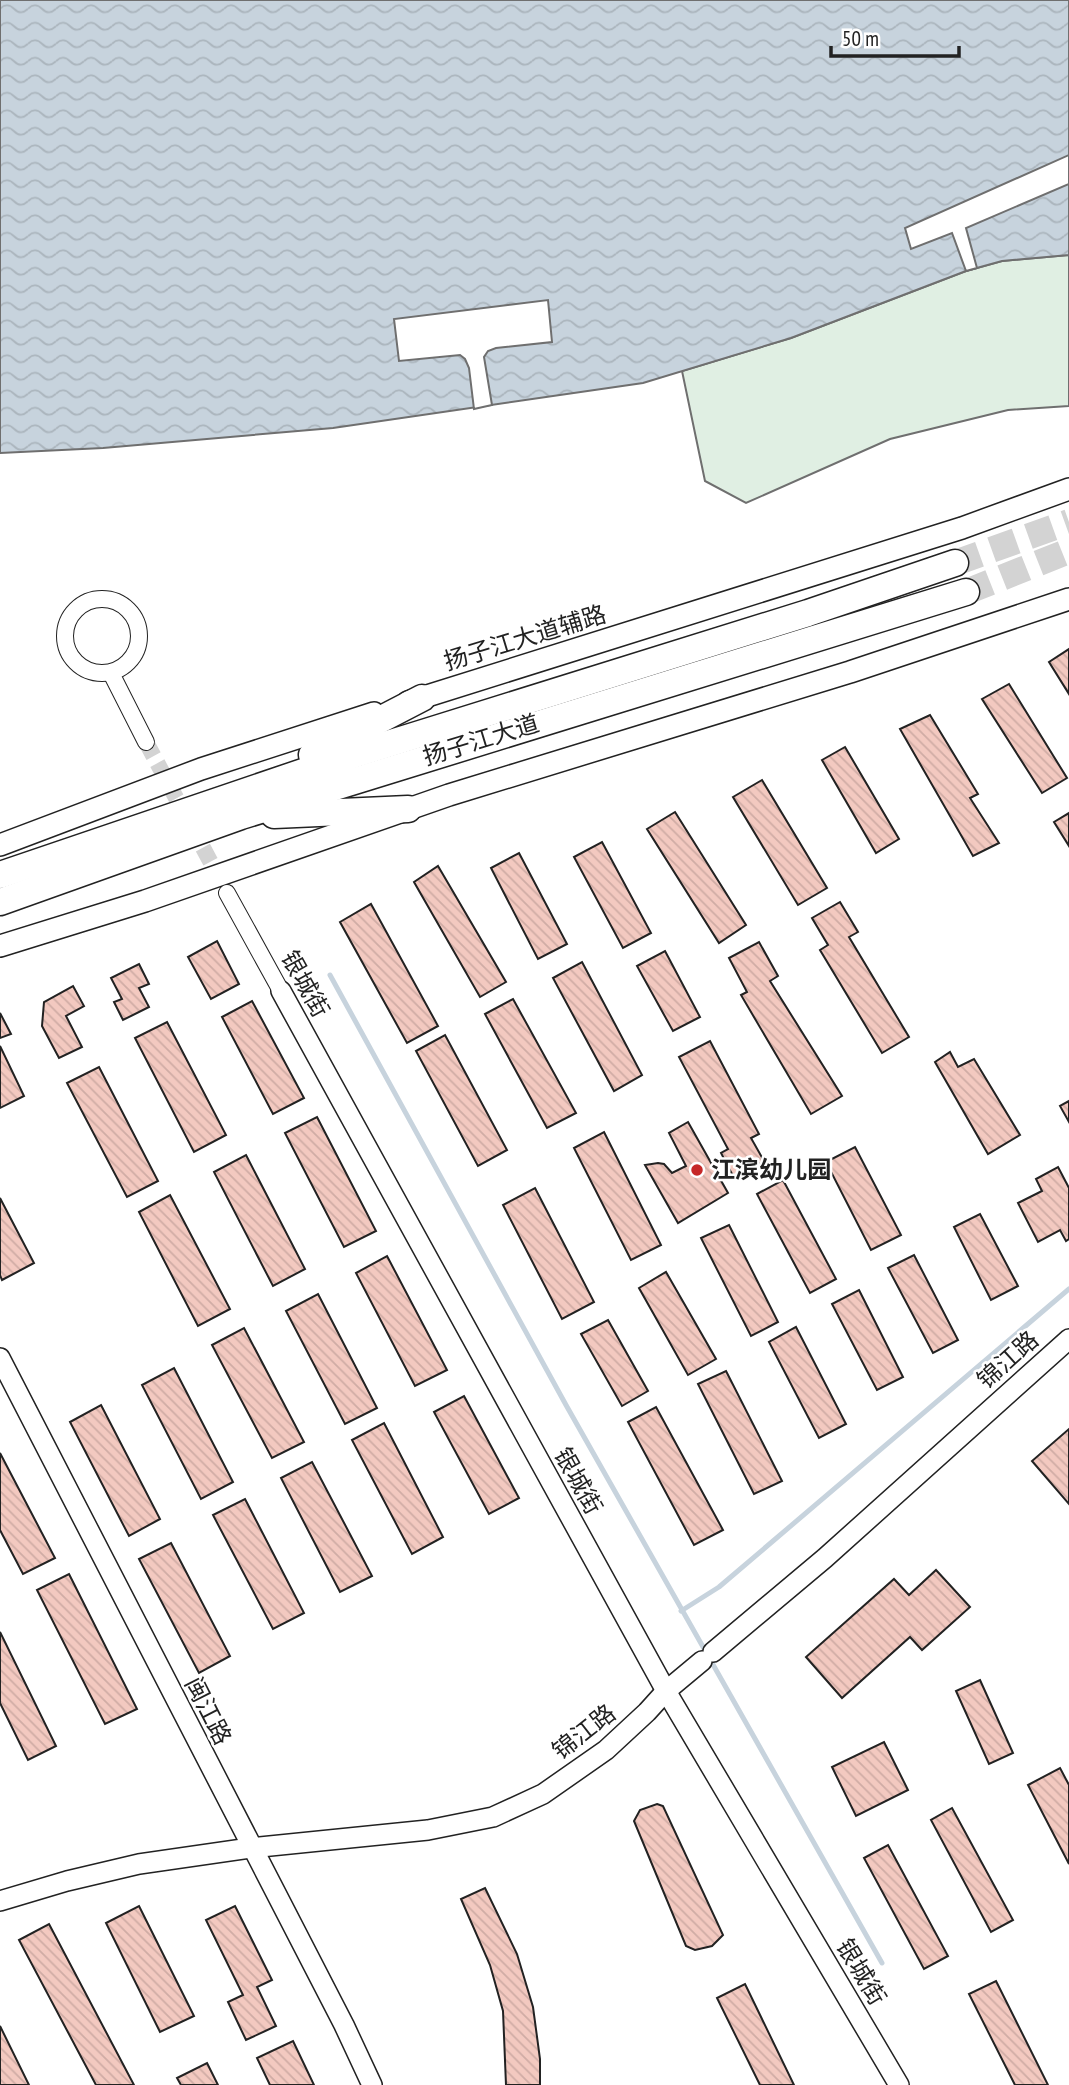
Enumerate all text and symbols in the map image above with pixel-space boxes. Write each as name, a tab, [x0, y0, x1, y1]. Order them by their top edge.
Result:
scale bar	[831, 14, 959, 58]
text: 50 m	[842, 25, 879, 52]
street label: 扬子江大道辅路	[440, 598, 610, 677]
street label: 扬子江大道	[419, 707, 543, 772]
street label: 银城街	[274, 945, 336, 1023]
place label: 江滨幼儿园	[711, 1154, 831, 1185]
marker: 江滨幼儿园	[689, 1162, 705, 1178]
street label: 锦江路	[971, 1324, 1045, 1395]
street label: 银城街	[547, 1442, 609, 1520]
street label: 闽江路	[178, 1672, 239, 1750]
street label: 锦江路	[546, 1697, 622, 1766]
street label: 银城街	[830, 1933, 893, 2011]

